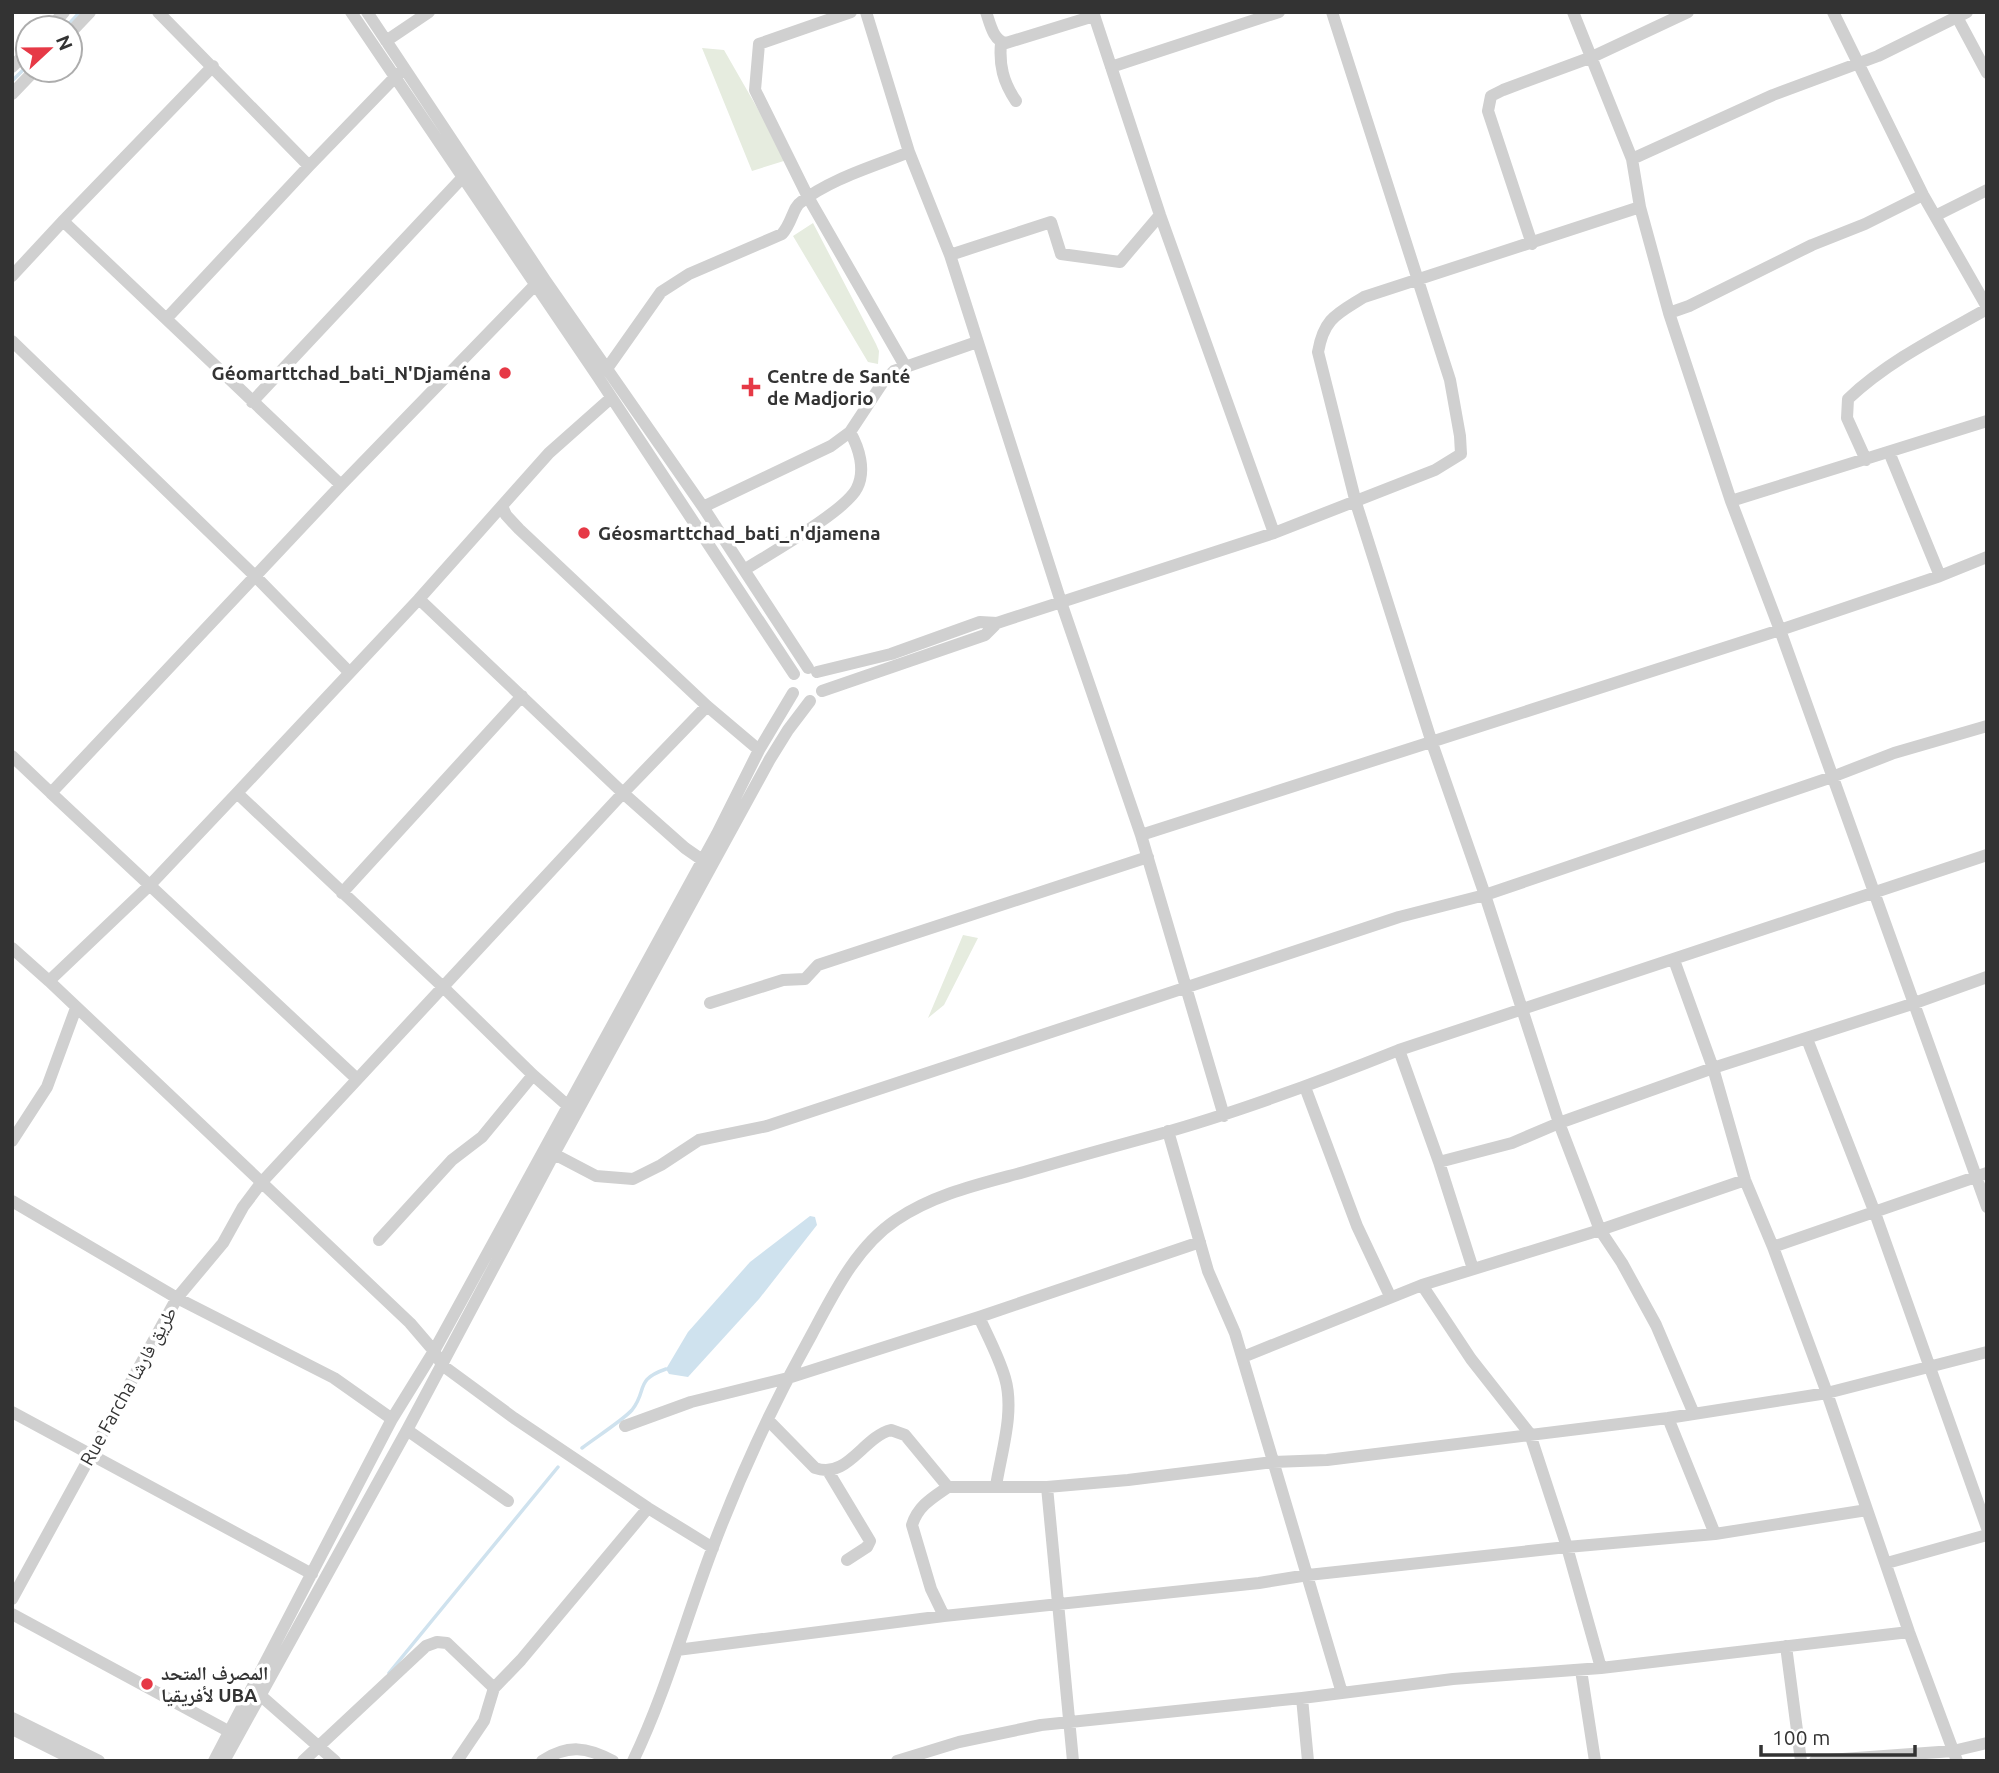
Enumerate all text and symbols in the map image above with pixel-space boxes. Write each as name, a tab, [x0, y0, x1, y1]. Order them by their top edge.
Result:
north arrow	[14, 14, 84, 84]
text: N	[52, 32, 78, 53]
place label: Géomarttchad_bati_N'Djaména	[212, 362, 491, 384]
marker: Géomarttchad_bati_N'Djaména	[497, 365, 513, 381]
place label: Centre de Santé de Madjorio	[767, 365, 910, 409]
marker: Centre de Santé de Madjorio	[741, 377, 761, 397]
place label: Géosmarttchad_bati_n'djamena	[598, 522, 881, 544]
marker: Géosmarttchad_bati_n'djamena	[576, 525, 592, 541]
street label: Rue Farcha طريق فارشا	[75, 1303, 182, 1470]
place label: المصرف المتحد لأفريقيا UBA	[161, 1662, 268, 1707]
marker: المصرف المتحد لأفريقيا UBA	[139, 1676, 155, 1692]
scale bar	[1761, 1714, 1915, 1758]
text: 100 m	[1772, 1725, 1830, 1749]

